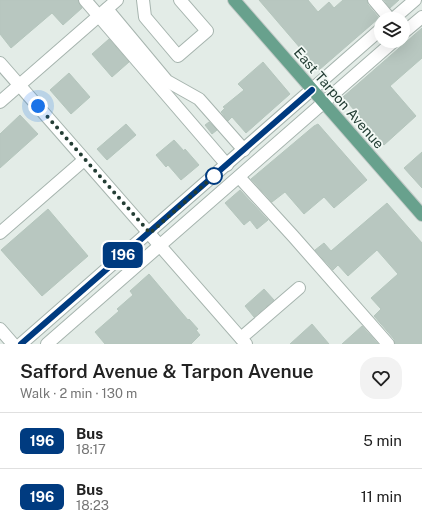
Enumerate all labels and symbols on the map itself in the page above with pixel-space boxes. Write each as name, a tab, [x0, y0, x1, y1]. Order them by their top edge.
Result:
street label: East Tarpon Avenue	[291, 44, 387, 152]
your location	[28, 96, 48, 116]
unlabelled marker	[205, 167, 223, 185]
line badge: 196	[100, 242, 146, 268]

